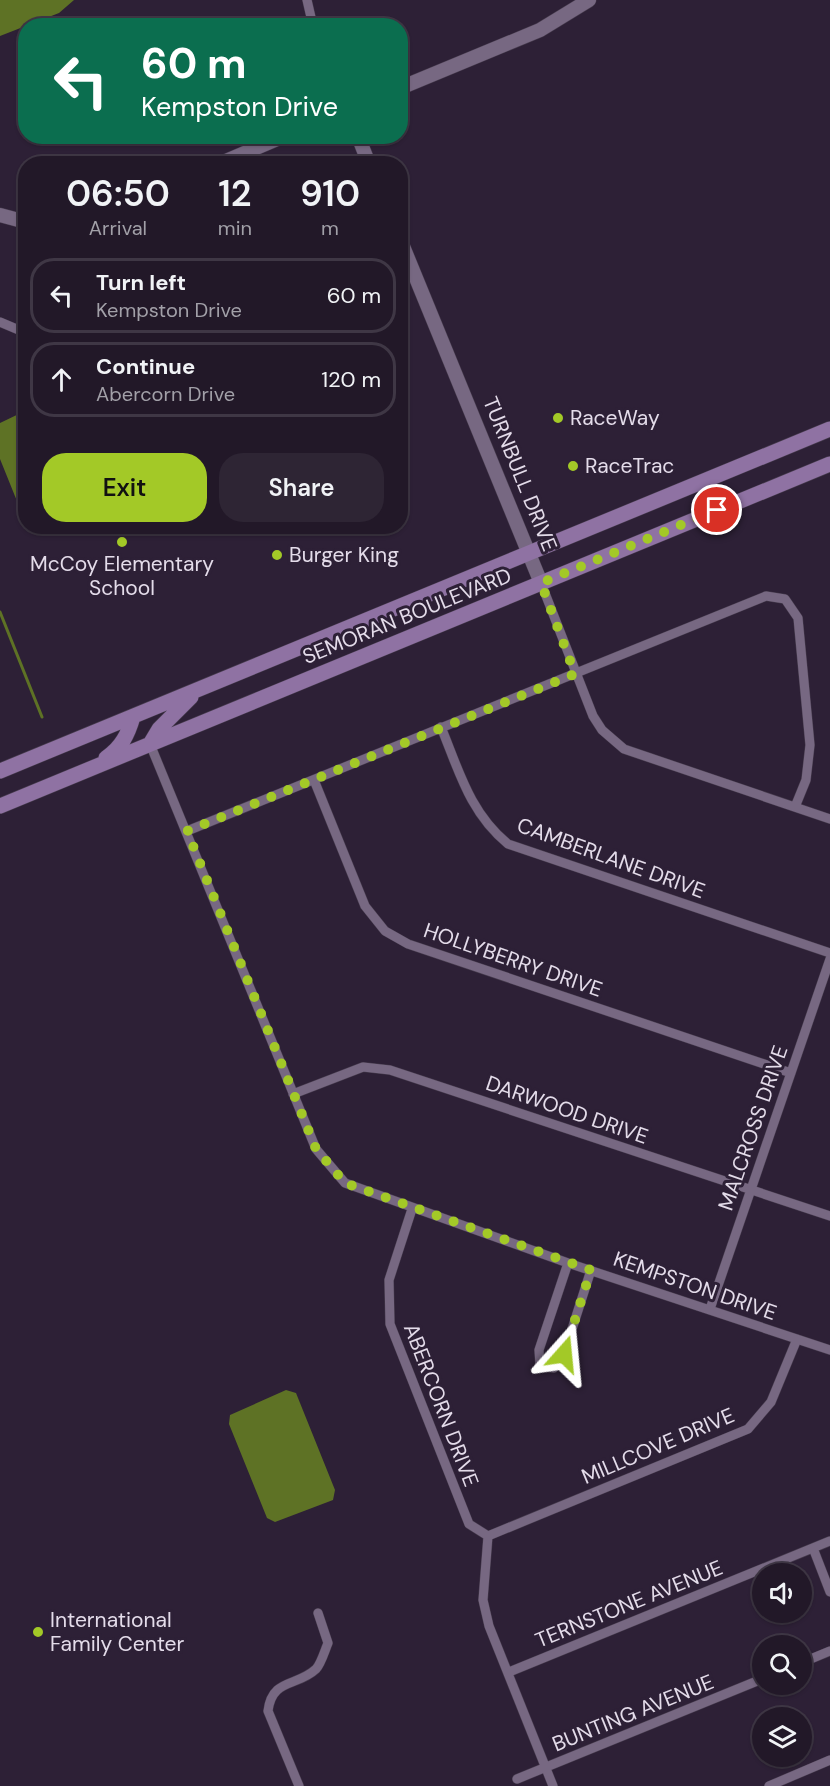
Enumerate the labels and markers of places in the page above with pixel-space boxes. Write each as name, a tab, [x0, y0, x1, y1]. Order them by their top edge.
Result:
place label: RaceWay	[570, 404, 660, 432]
marker: RaceWay	[551, 411, 565, 425]
place label: RaceTrac	[585, 452, 674, 480]
marker: RaceTrac	[566, 459, 580, 473]
pin	[691, 484, 742, 535]
marker: McCoy Elementary School	[115, 535, 129, 549]
place label: Burger King	[289, 541, 399, 569]
marker: Burger King	[270, 548, 284, 562]
place label: McCoy Elementary School	[30, 550, 214, 602]
place label: International Family Center	[50, 1606, 185, 1658]
marker: International Family Center	[31, 1625, 45, 1639]

